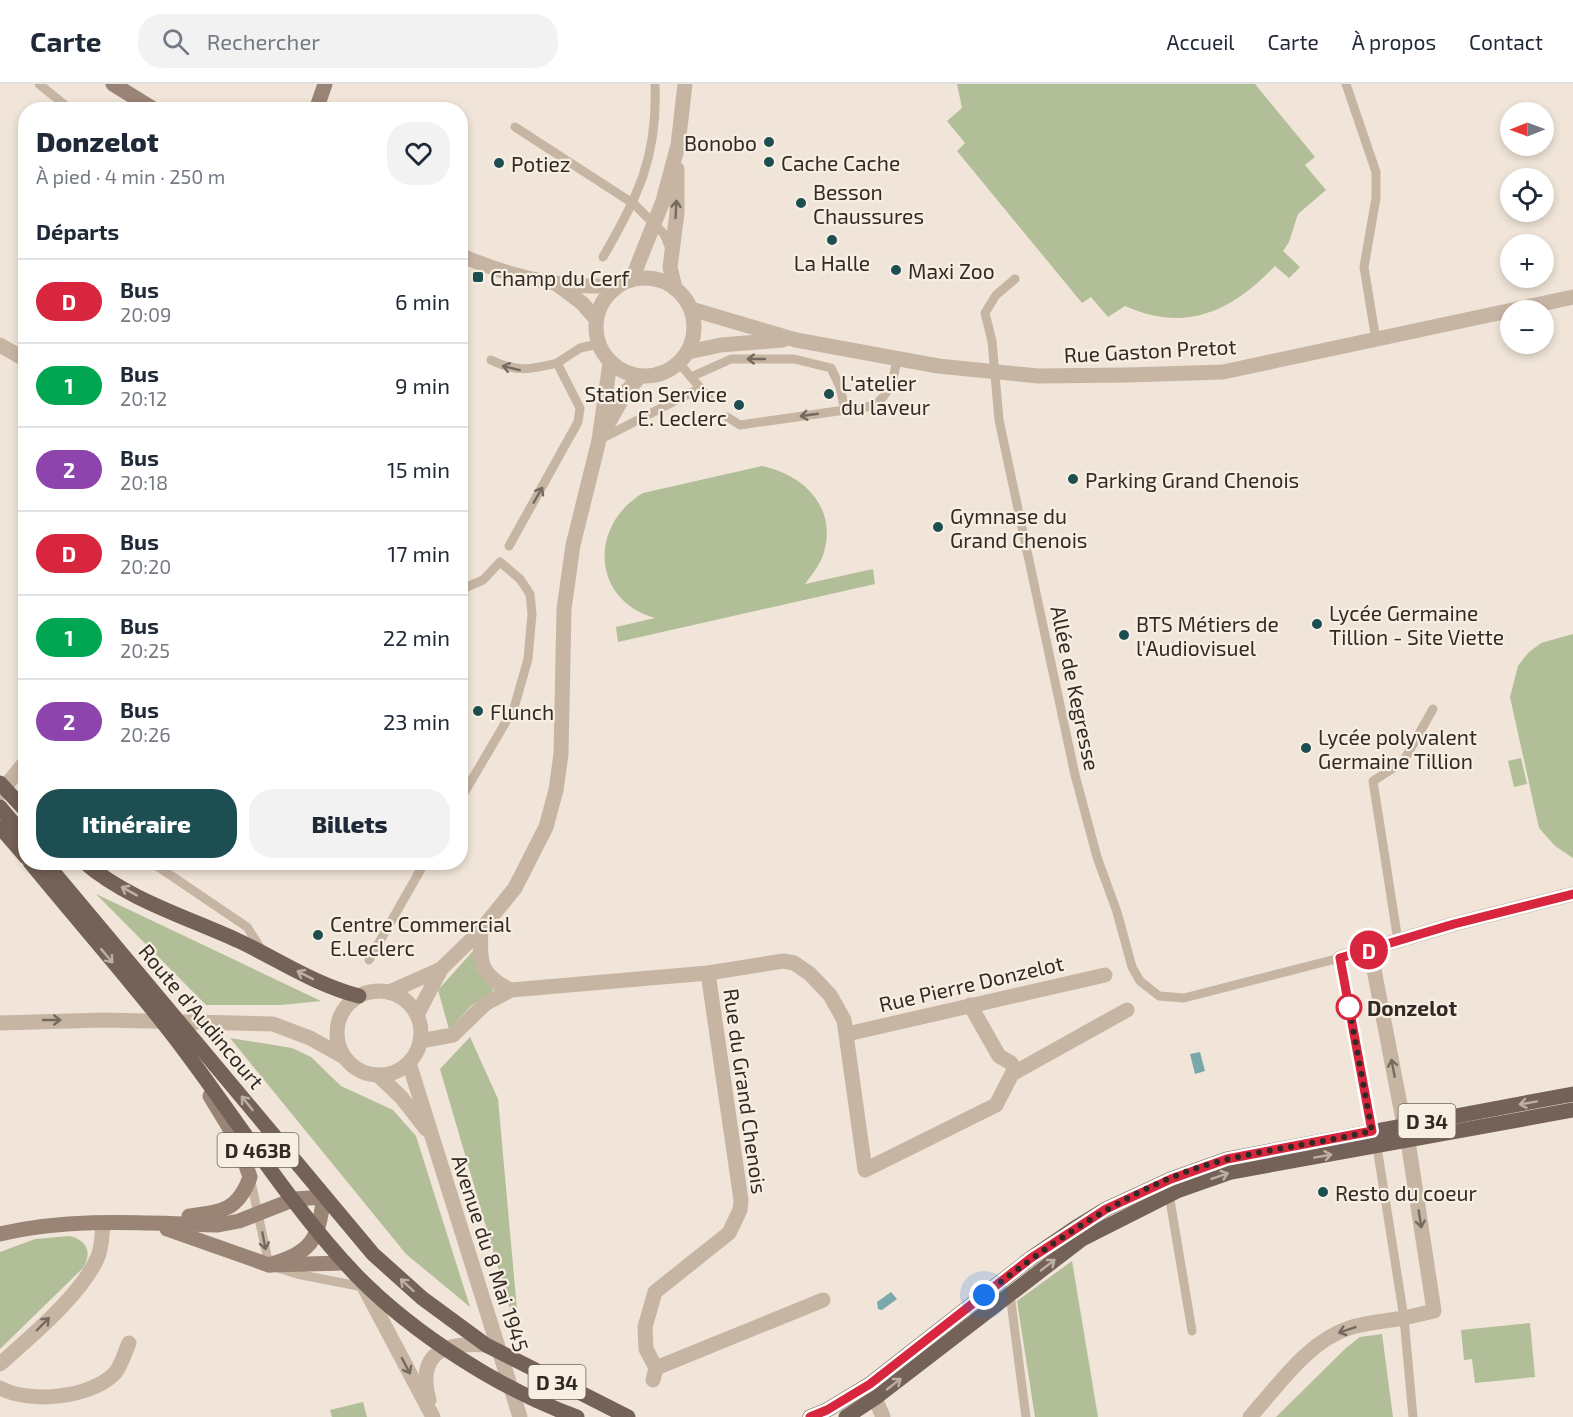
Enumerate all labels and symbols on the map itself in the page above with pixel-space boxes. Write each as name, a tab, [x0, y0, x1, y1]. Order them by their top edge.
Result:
north arrow	[1500, 102, 1554, 156]
place label: Bonobo	[684, 130, 757, 155]
marker: Bonobo	[762, 135, 776, 149]
place label: Cache Cache	[781, 150, 900, 175]
place label: Potiez	[511, 151, 570, 176]
marker: Cache Cache	[762, 155, 776, 169]
marker: Potiez	[492, 156, 506, 170]
place label: Besson Chaussures	[813, 179, 924, 228]
marker: Besson Chaussures	[794, 196, 808, 210]
one-way arrow	[671, 200, 682, 220]
marker: La Halle	[825, 233, 839, 247]
place label: La Halle	[794, 250, 870, 275]
place label: Maxi Zoo	[908, 258, 995, 283]
marker: Maxi Zoo	[889, 263, 903, 277]
place label: Champ du Cerf	[490, 265, 630, 290]
marker: Champ du Cerf	[471, 270, 485, 284]
street label: Rue Gaston Pretot	[1063, 333, 1237, 367]
one-way arrow	[746, 354, 766, 365]
one-way arrow	[501, 361, 520, 373]
place label: L'atelier du laveur	[841, 370, 931, 419]
place label: Station Service E. Leclerc	[585, 381, 727, 430]
marker: L'atelier du laveur	[822, 387, 836, 401]
marker: Station Service E. Leclerc	[732, 398, 746, 412]
one-way arrow	[800, 410, 819, 421]
place label: Parking Grand Chenois	[1085, 467, 1299, 492]
marker: Parking Grand Chenois	[1066, 472, 1080, 486]
one-way arrow	[532, 487, 544, 504]
place label: Gymnase du Grand Chenois	[950, 503, 1088, 552]
marker: Gymnase du Grand Chenois	[931, 520, 945, 534]
place label: Lycée Germaine Tillion - Site Viette	[1329, 600, 1504, 649]
street label: Allée de Kegresse	[1046, 603, 1106, 773]
place label: BTS Métiers de l'Audiovisuel	[1136, 611, 1279, 660]
marker: Lycée Germaine Tillion - Site Viette	[1310, 617, 1324, 631]
marker: BTS Métiers de l'Audiovisuel	[1117, 628, 1131, 642]
place label: Flunch	[490, 699, 554, 724]
marker: Flunch	[471, 704, 485, 718]
place label: Lycée polyvalent Germaine Tillion	[1318, 724, 1477, 773]
marker: Lycée polyvalent Germaine Tillion	[1299, 741, 1313, 755]
one-way arrow	[121, 885, 138, 897]
place label: Centre Commercial E.Leclerc	[330, 911, 512, 960]
marker: Centre Commercial E.Leclerc	[311, 928, 325, 942]
line badge: D	[1350, 930, 1388, 970]
street label: Route d'Audincourt	[134, 939, 270, 1093]
one-way arrow	[101, 948, 114, 964]
street label: Rue Pierre Donzelot	[876, 950, 1066, 1016]
one-way arrow	[297, 969, 314, 981]
street label: Rue du Grand Chenois	[719, 987, 773, 1195]
marker: Donzelot	[1336, 994, 1362, 1020]
place label: Donzelot	[1367, 995, 1457, 1020]
one-way arrow	[41, 1014, 61, 1026]
one-way arrow	[1387, 1059, 1398, 1078]
one-way arrow	[241, 1095, 254, 1111]
one-way arrow	[1518, 1098, 1538, 1109]
road number: D 34	[1398, 1104, 1456, 1138]
road number: D 463B	[218, 1133, 298, 1167]
street label: Avenue du 8 Mai 1945	[447, 1151, 535, 1355]
one-way arrow	[1313, 1151, 1333, 1162]
one-way arrow	[1211, 1170, 1230, 1181]
place label: Resto du coeur	[1335, 1180, 1477, 1205]
marker: Resto du coeur	[1316, 1185, 1330, 1199]
one-way arrow	[1415, 1209, 1426, 1229]
one-way arrow	[259, 1231, 270, 1251]
one-way arrow	[1040, 1258, 1056, 1271]
one-way arrow	[400, 1278, 415, 1292]
your location	[969, 1280, 999, 1310]
one-way arrow	[36, 1317, 50, 1332]
one-way arrow	[1338, 1325, 1357, 1336]
one-way arrow	[401, 1357, 412, 1375]
road number: D 34	[528, 1365, 586, 1399]
one-way arrow	[885, 1377, 901, 1390]

